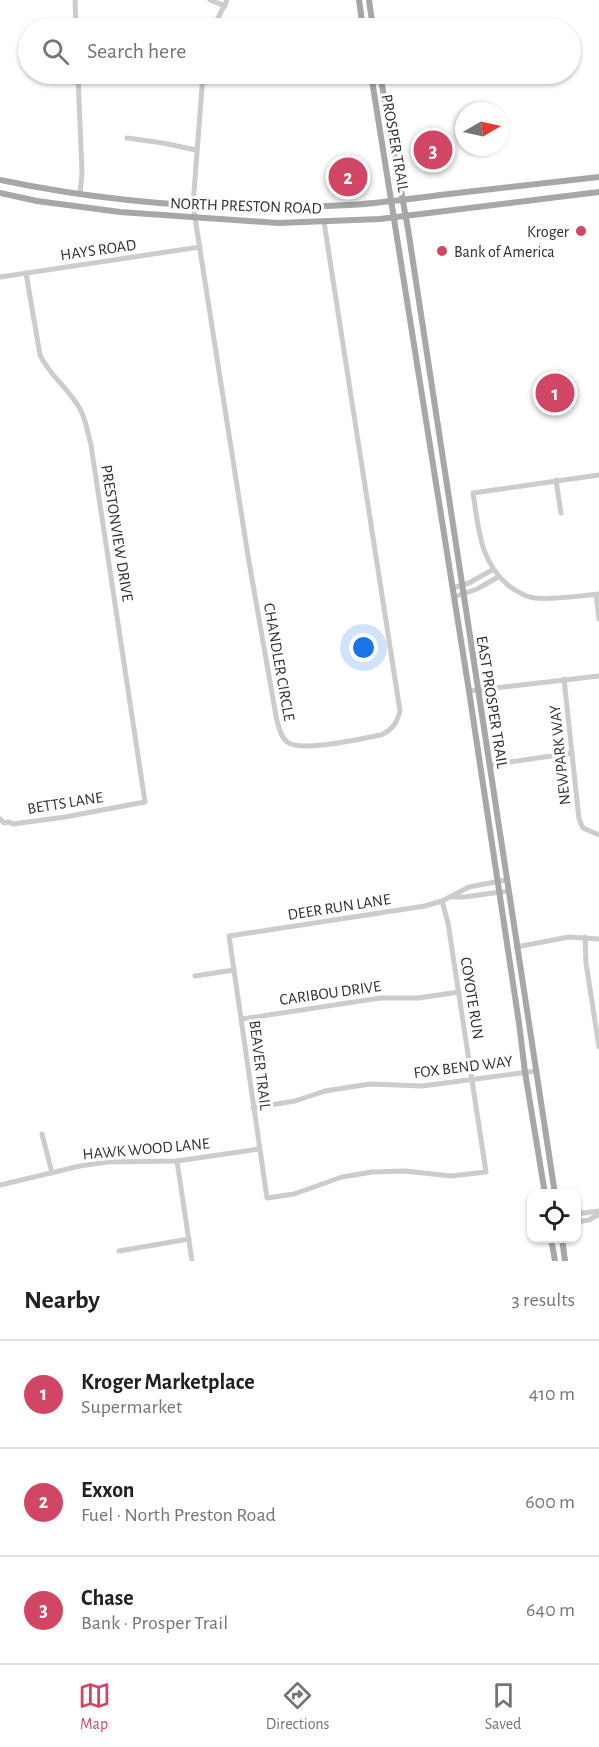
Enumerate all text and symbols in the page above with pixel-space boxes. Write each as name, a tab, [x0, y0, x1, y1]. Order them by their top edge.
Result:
search box	[18, 18, 581, 84]
icon: search	[39, 35, 72, 68]
text: Search here	[87, 40, 186, 62]
street label: PROSPER TRAIL	[379, 93, 412, 194]
north arrow	[455, 102, 509, 156]
pin: 3	[414, 128, 452, 172]
pin: 2	[328, 154, 368, 200]
street label: NORTH PRESTON ROAD	[170, 195, 322, 217]
place label: Kroger	[527, 224, 570, 240]
marker: Kroger	[574, 224, 588, 238]
street label: HAYS ROAD	[59, 237, 137, 263]
marker: Bank of America	[435, 244, 449, 258]
place label: Bank of America	[454, 244, 555, 260]
pin: 1	[536, 370, 574, 416]
street label: PRESTONVIEW DRIVE	[98, 464, 136, 603]
street label: CHANDLER CIRCLE	[261, 602, 297, 723]
your location	[349, 633, 378, 662]
street label: EAST PROSPER TRAIL	[474, 635, 510, 770]
street label: NEWPARK WAY	[547, 703, 573, 806]
street label: BETTS LANE	[26, 789, 104, 817]
street label: DEER RUN LANE	[287, 891, 392, 923]
street label: COYOTE RUN	[458, 956, 486, 1040]
street label: CARIBOU DRIVE	[278, 978, 382, 1008]
street label: BEAVER TRAIL	[247, 1019, 273, 1111]
street label: FOX BEND WAY	[413, 1053, 514, 1081]
street label: HAWK WOOD LANE	[82, 1135, 211, 1163]
map controls	[527, 1189, 581, 1243]
button: locate	[527, 1189, 581, 1243]
text: Nearby	[24, 1287, 100, 1313]
text: 3 results	[511, 1290, 575, 1310]
text: Kroger Marketplace	[81, 1371, 255, 1393]
text: 1	[40, 1384, 47, 1404]
text: 410 m	[529, 1384, 575, 1404]
text: Supermarket	[81, 1397, 182, 1417]
text: Exxon	[81, 1479, 135, 1501]
text: 2	[39, 1492, 48, 1512]
text: 600 m	[525, 1492, 575, 1512]
text: Fuel · North Preston Road	[81, 1505, 276, 1525]
text: Chase	[81, 1587, 134, 1609]
text: 3	[39, 1600, 48, 1620]
text: 640 m	[526, 1600, 575, 1620]
text: Bank · Prosper Trail	[81, 1613, 228, 1633]
tab: Map	[78, 1679, 111, 1734]
tab: Directions	[266, 1679, 330, 1734]
tab: Saved	[485, 1679, 521, 1734]

